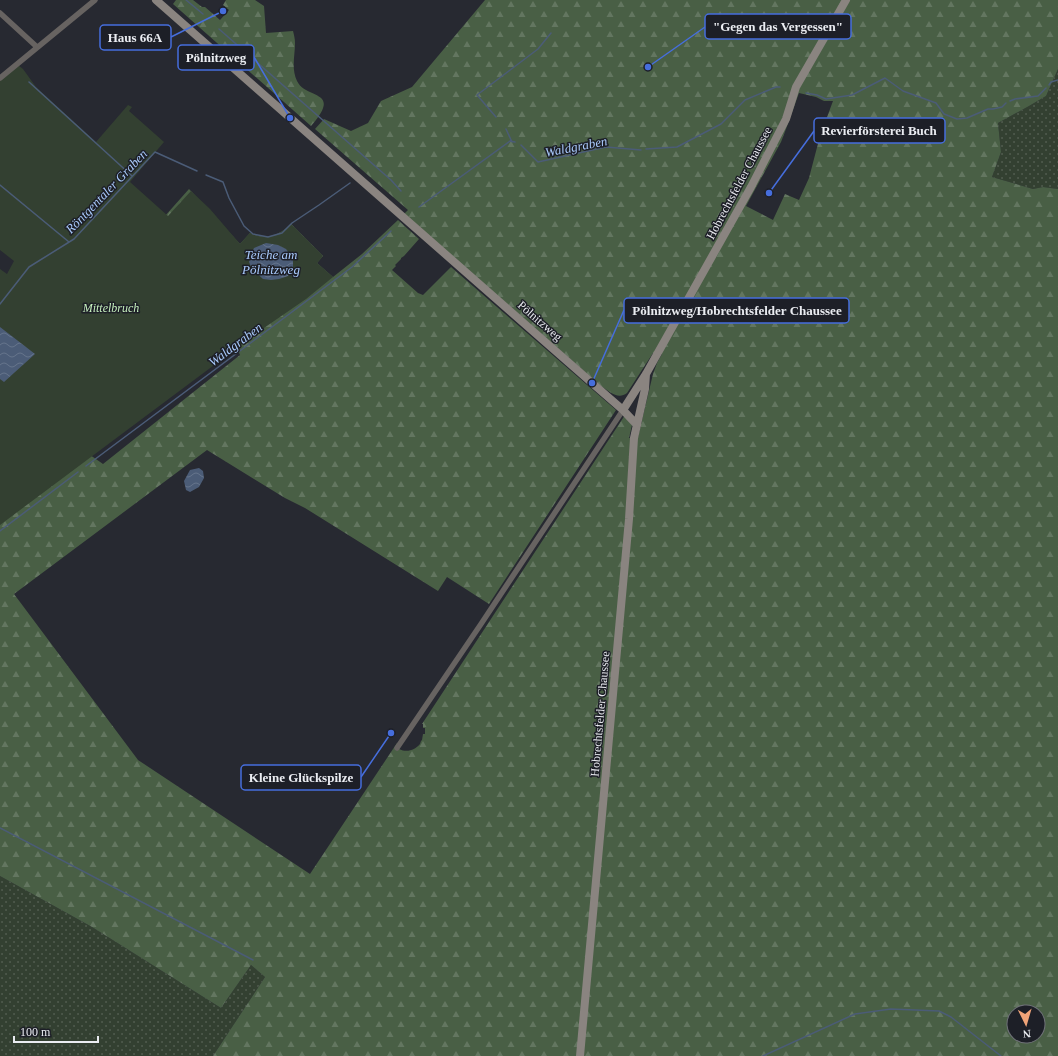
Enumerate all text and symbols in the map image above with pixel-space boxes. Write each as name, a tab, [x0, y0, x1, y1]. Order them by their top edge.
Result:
callout: "Gegen das Vergessen"	[705, 14, 851, 39]
text: "Gegen das Vergessen"	[713, 19, 843, 34]
callout: Haus 66A	[100, 25, 171, 50]
text: Haus 66A	[108, 30, 163, 45]
callout: Pölnitzweg	[178, 45, 254, 70]
text: Pölnitzweg	[186, 50, 247, 65]
callout: Revierförsterei Buch	[814, 118, 945, 143]
text: Revierförsterei Buch	[821, 123, 938, 138]
street label: Hobrechtsfelder Chaussee	[703, 124, 775, 242]
water label: Waldgraben	[544, 133, 608, 160]
water label: Röntgentaler Graben	[62, 146, 150, 237]
water label: Teiche am Pölnitzweg	[241, 247, 300, 277]
street label: Pölnitzweg	[515, 298, 565, 344]
callout: Pölnitzweg/Hobrechtsfelder Chaussee	[624, 298, 849, 323]
park label: Mittelbruch	[82, 301, 139, 315]
text: Pölnitzweg/Hobrechtsfelder Chaussee	[632, 303, 842, 318]
water label: Waldgraben	[206, 319, 265, 369]
street label: Hobrechtsfelder Chaussee	[588, 651, 612, 777]
callout: Kleine Glückspilze	[241, 765, 361, 790]
text: Kleine Glückspilze	[249, 770, 353, 785]
north arrow	[1006, 1004, 1046, 1044]
scale bar	[14, 1018, 98, 1044]
text: 100 m	[20, 1025, 51, 1039]
text: N	[1022, 1028, 1031, 1040]

